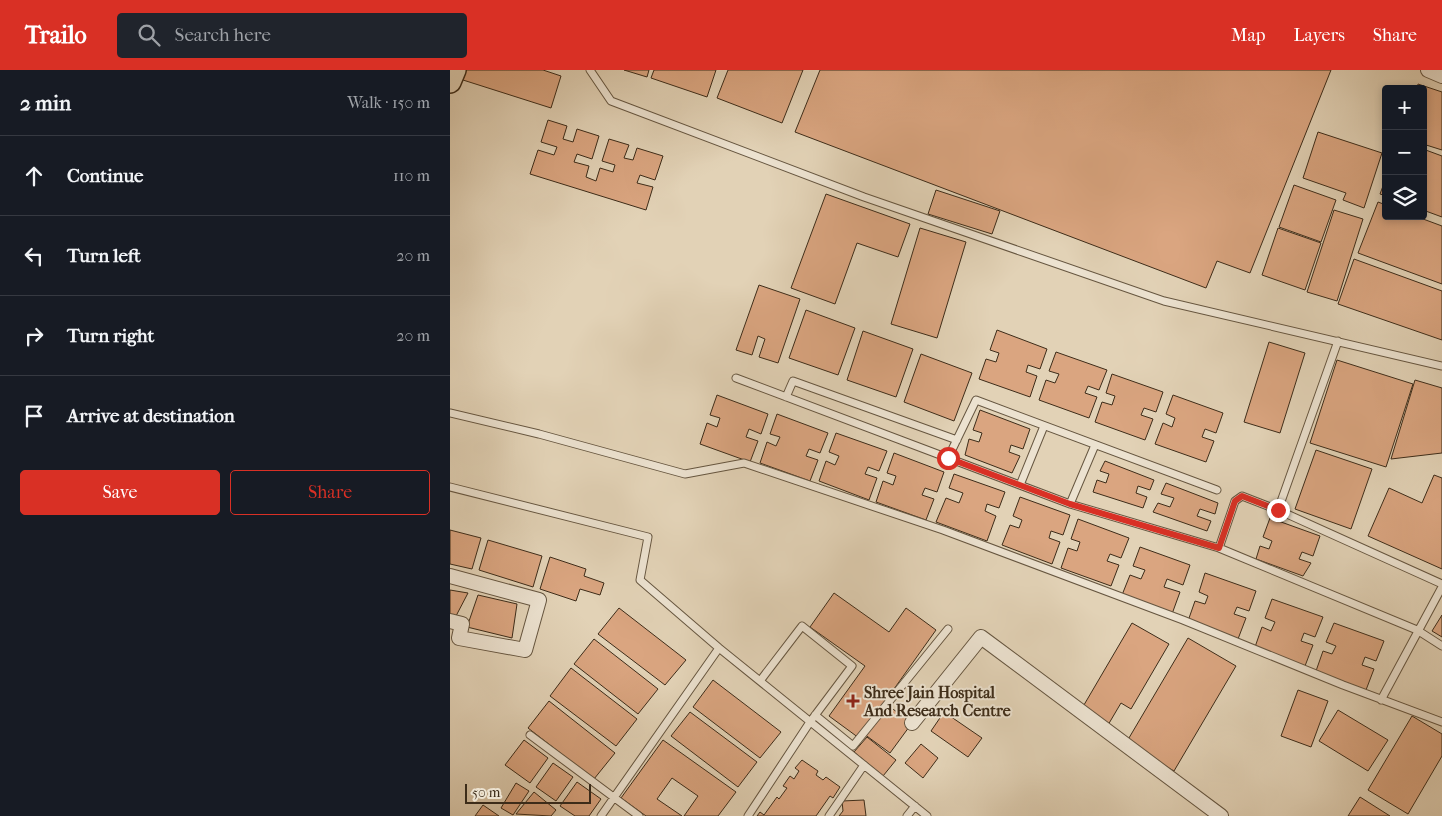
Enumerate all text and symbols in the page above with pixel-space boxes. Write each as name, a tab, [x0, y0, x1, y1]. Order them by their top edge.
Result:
search box	[117, 13, 467, 58]
text: Trailo	[25, 21, 87, 49]
icon: search	[135, 21, 163, 49]
text: Search here	[175, 24, 271, 46]
text: Map	[1231, 25, 1265, 46]
text: Layers	[1293, 25, 1345, 46]
text: Share	[1373, 25, 1417, 46]
map controls	[1382, 85, 1427, 220]
button: +	[1382, 85, 1427, 130]
text: 2 min	[20, 91, 71, 115]
text: Walk · 150 m	[347, 93, 430, 112]
button: −	[1382, 130, 1427, 175]
icon: ahead	[20, 162, 48, 190]
text: Continue	[67, 165, 143, 187]
text: 110 m	[393, 166, 430, 185]
button: layers	[1382, 175, 1427, 220]
icon: left	[20, 242, 48, 270]
text: Turn left	[67, 245, 141, 267]
text: 20 m	[396, 246, 430, 265]
icon: right	[20, 322, 48, 350]
text: Turn right	[67, 325, 154, 347]
text: 20 m	[396, 326, 430, 345]
icon: arrive	[20, 402, 48, 430]
text: Arrive at destination	[67, 405, 235, 427]
route start	[937, 447, 960, 470]
button: Save	[20, 470, 220, 515]
button: Share	[230, 470, 430, 515]
route end	[1267, 499, 1290, 522]
place label: Shree Jain Hospital And Research Centre	[863, 683, 1011, 720]
marker: Shree Jain Hospital And Research Centre	[846, 694, 860, 708]
scale bar	[465, 781, 591, 804]
text: 50 m	[472, 784, 500, 801]

